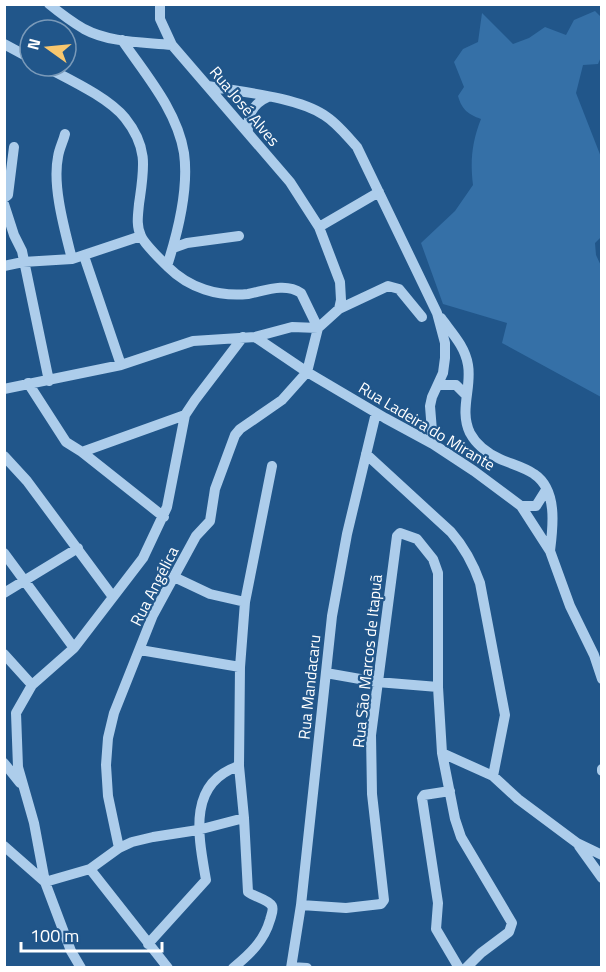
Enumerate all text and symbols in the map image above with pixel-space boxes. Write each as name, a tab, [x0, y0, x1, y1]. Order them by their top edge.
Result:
north arrow	[18, 18, 78, 78]
text: N	[20, 36, 47, 53]
street label: Rua José Alves	[204, 61, 286, 151]
street label: Rua Ladeira do Mirante	[354, 376, 500, 476]
street label: Rua Angélica	[124, 542, 184, 630]
street label: Rua São Marcos de Itapuã	[346, 573, 388, 749]
street label: Rua Mandacaru	[292, 633, 326, 741]
scale bar	[21, 915, 162, 953]
text: 100 m	[30, 922, 79, 949]

